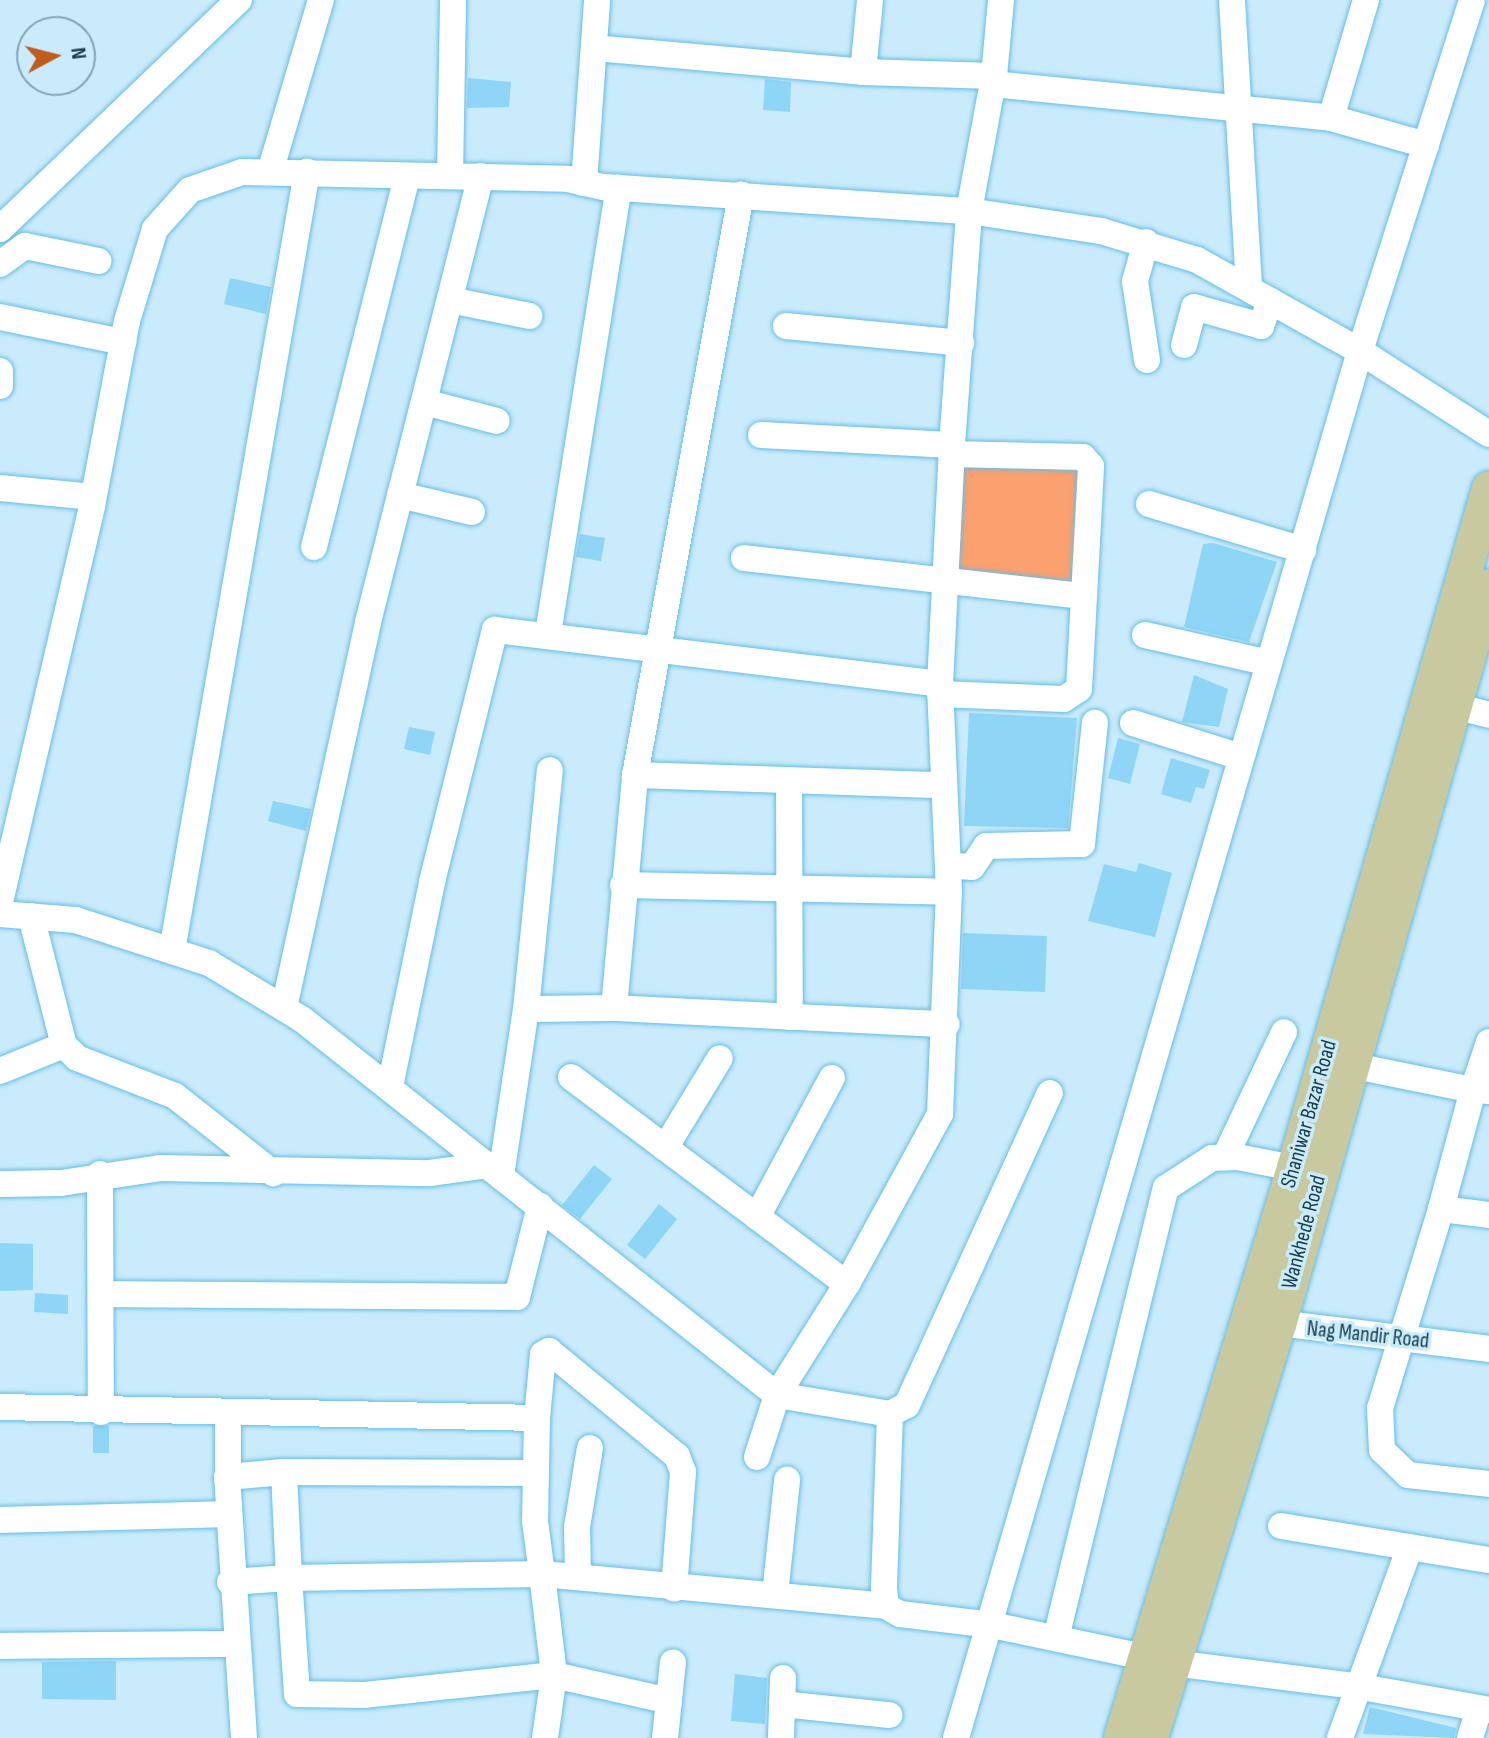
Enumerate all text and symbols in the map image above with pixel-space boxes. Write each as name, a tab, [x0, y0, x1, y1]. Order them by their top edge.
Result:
north arrow	[16, 16, 96, 96]
text: N	[64, 46, 92, 61]
street label: Shaniwar Bazar Road	[1275, 1037, 1343, 1191]
street label: Wankhede Road	[1276, 1172, 1332, 1292]
street label: Nag Mandir Road	[1306, 1315, 1430, 1355]

